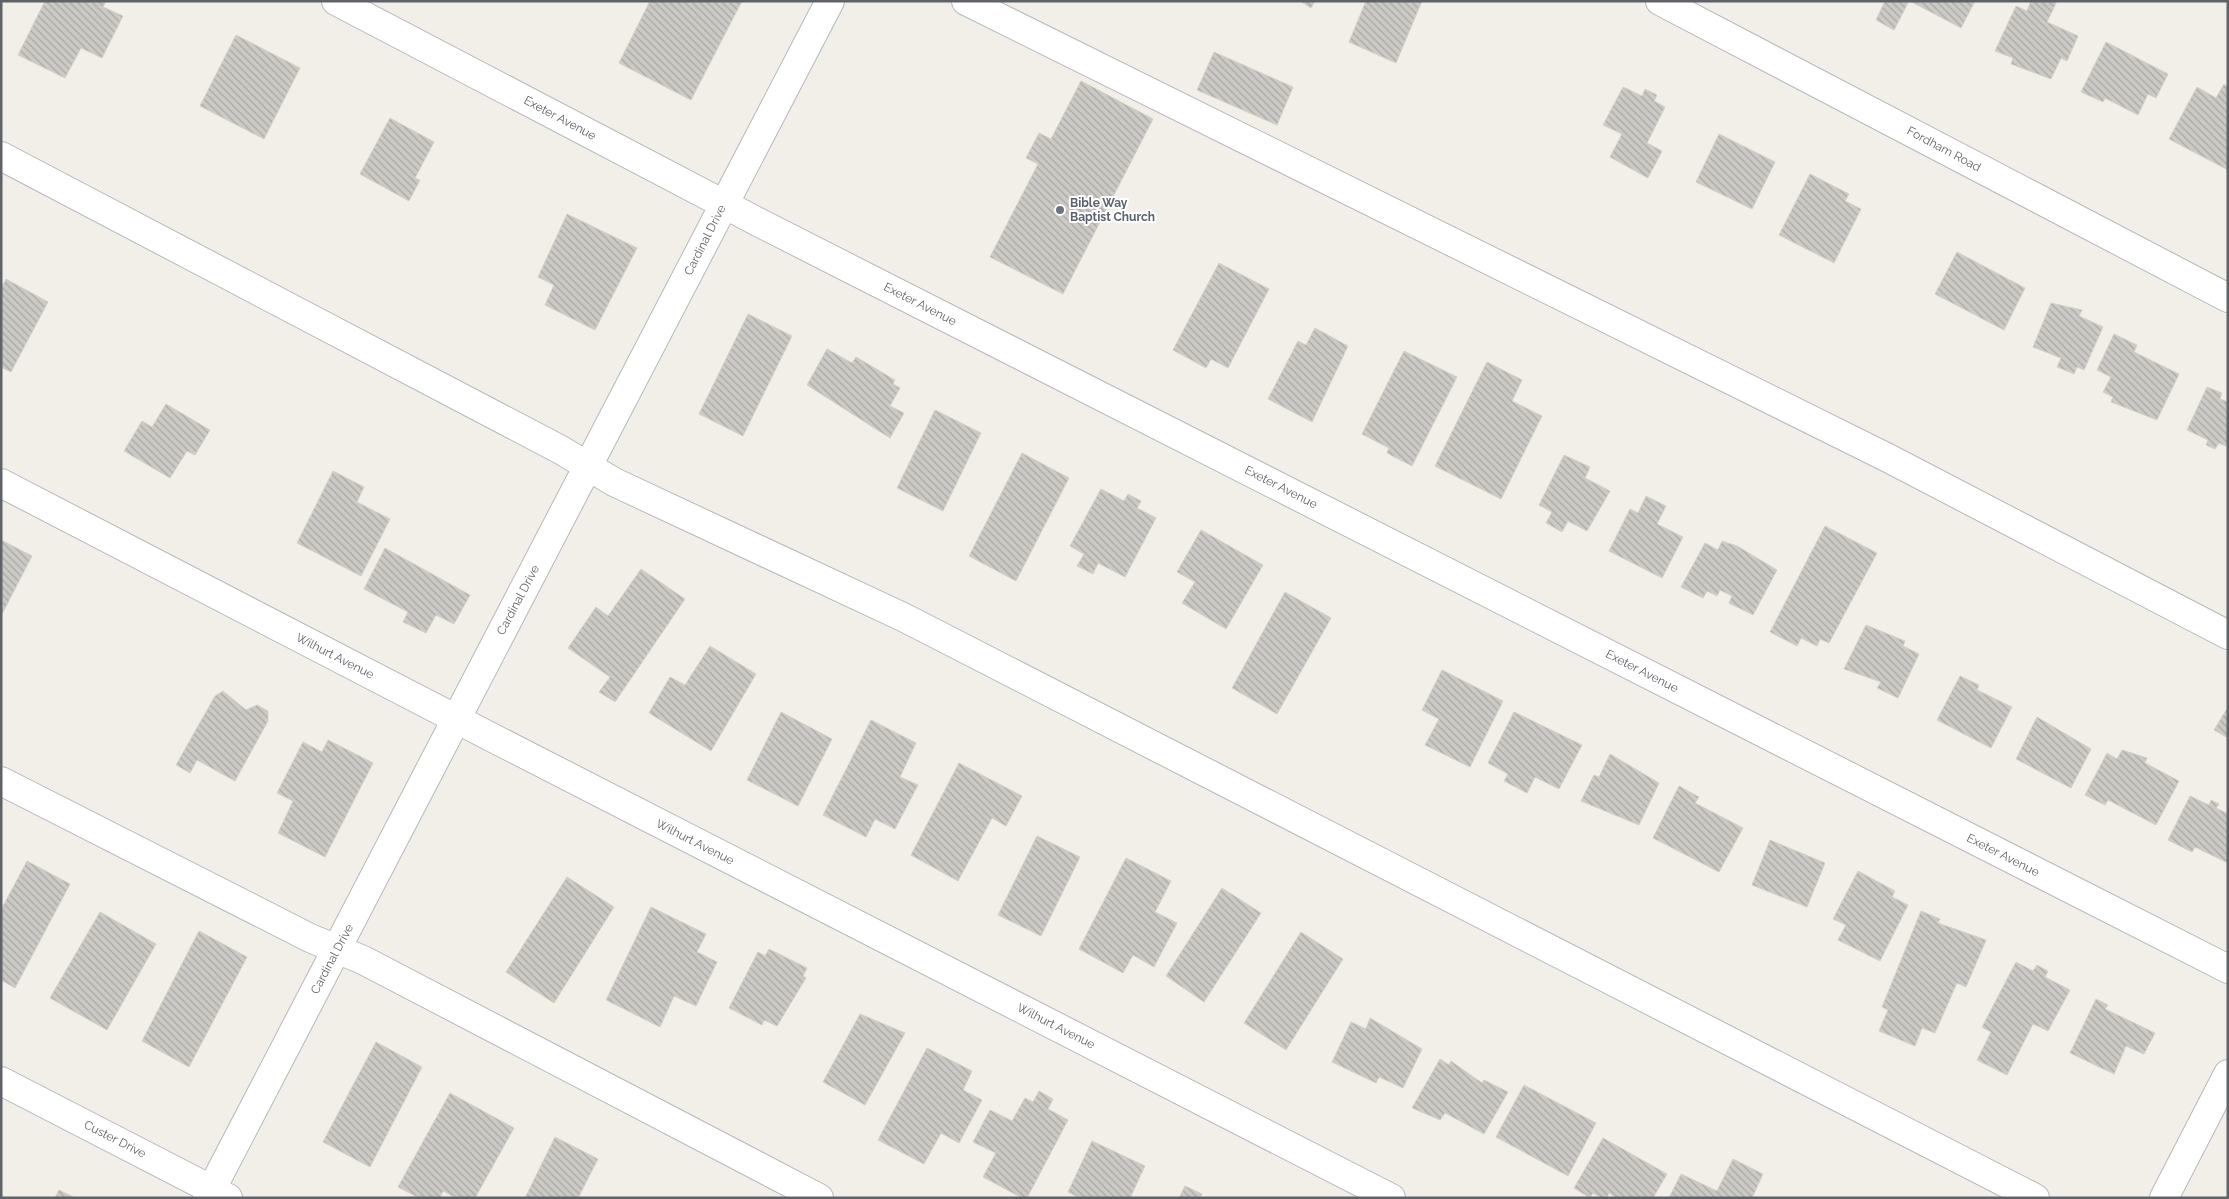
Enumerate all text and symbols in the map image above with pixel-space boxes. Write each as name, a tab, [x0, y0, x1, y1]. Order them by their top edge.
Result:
street label: Exeter Avenue	[521, 93, 599, 143]
street label: Fordham Road	[1905, 124, 1983, 174]
place label: Bible Way Baptist Church	[1070, 196, 1155, 224]
street label: Cardinal Drive	[681, 203, 729, 277]
marker: Bible Way Baptist Church	[1054, 204, 1066, 216]
street label: Exeter Avenue	[881, 280, 959, 328]
street label: Exeter Avenue	[1242, 463, 1320, 511]
street label: Cardinal Drive	[494, 563, 542, 637]
street label: Wilhurt Avenue	[294, 630, 376, 682]
street label: Exeter Avenue	[1603, 647, 1681, 695]
street label: Wilhurt Avenue	[654, 816, 736, 868]
street label: Exeter Avenue	[1964, 831, 2042, 879]
street label: Cardinal Drive	[308, 922, 356, 996]
street label: Wilhurt Avenue	[1015, 1000, 1097, 1052]
street label: Custer Drive	[82, 1117, 148, 1161]

